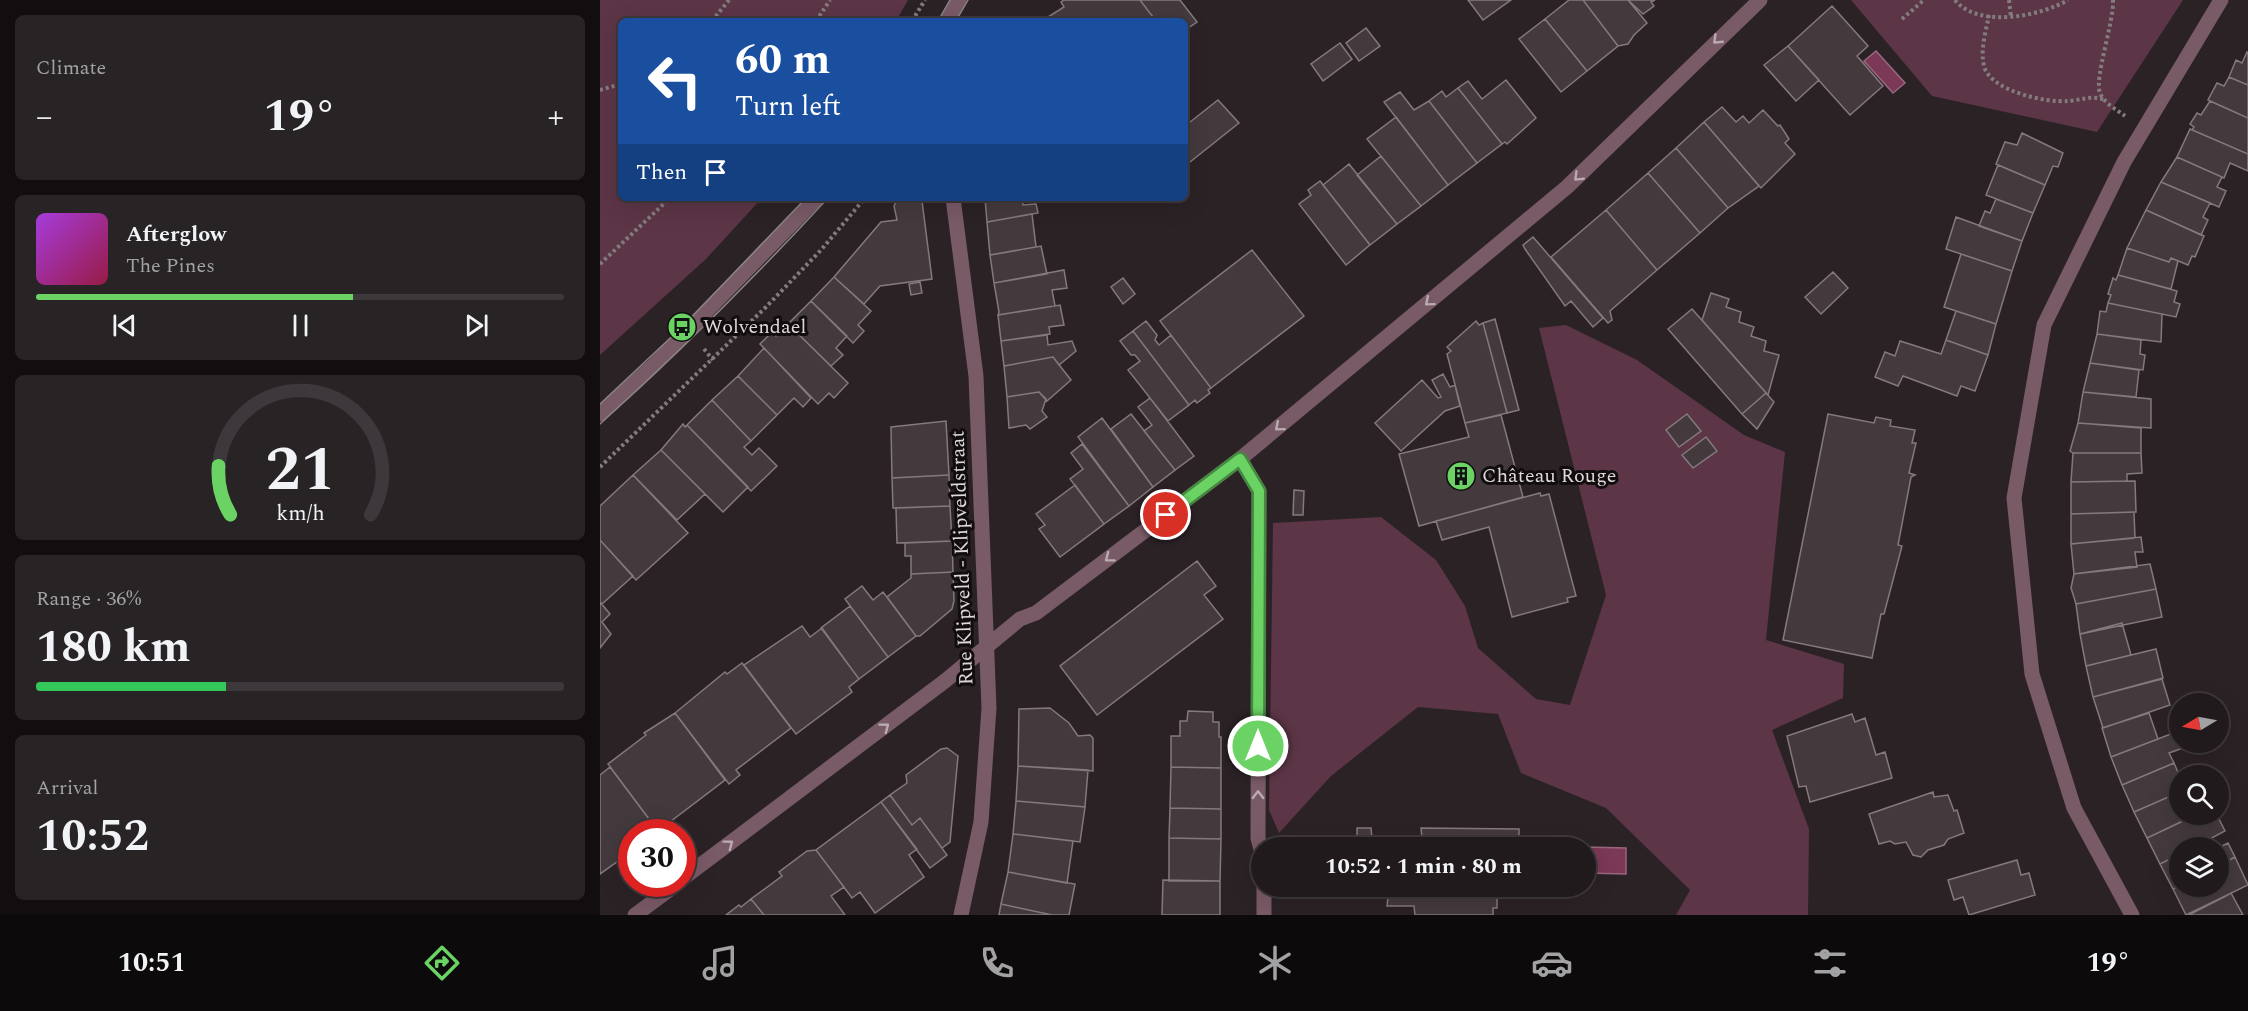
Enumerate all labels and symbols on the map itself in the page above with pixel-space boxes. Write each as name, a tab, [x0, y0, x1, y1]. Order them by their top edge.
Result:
one-way arrow	[1714, 33, 1724, 44]
one-way arrow	[1575, 169, 1586, 180]
one-way arrow	[1425, 295, 1436, 306]
bus stop icon: Wolvendael	[666, 311, 698, 343]
place label: Wolvendael	[703, 312, 806, 342]
one-way arrow	[1275, 419, 1286, 430]
street label: Rue Klipveld - Klipveldstraat	[943, 430, 981, 686]
building icon: Château Rouge	[1445, 460, 1477, 492]
place label: Château Rouge	[1482, 461, 1616, 491]
pin	[1140, 489, 1191, 540]
one-way arrow	[1105, 551, 1116, 562]
north arrow	[2169, 693, 2229, 753]
position arrow	[1226, 714, 1290, 778]
one-way arrow	[878, 723, 889, 734]
one-way arrow	[1252, 791, 1264, 800]
speed limit sign: 30	[618, 819, 696, 897]
one-way arrow	[723, 841, 734, 852]

